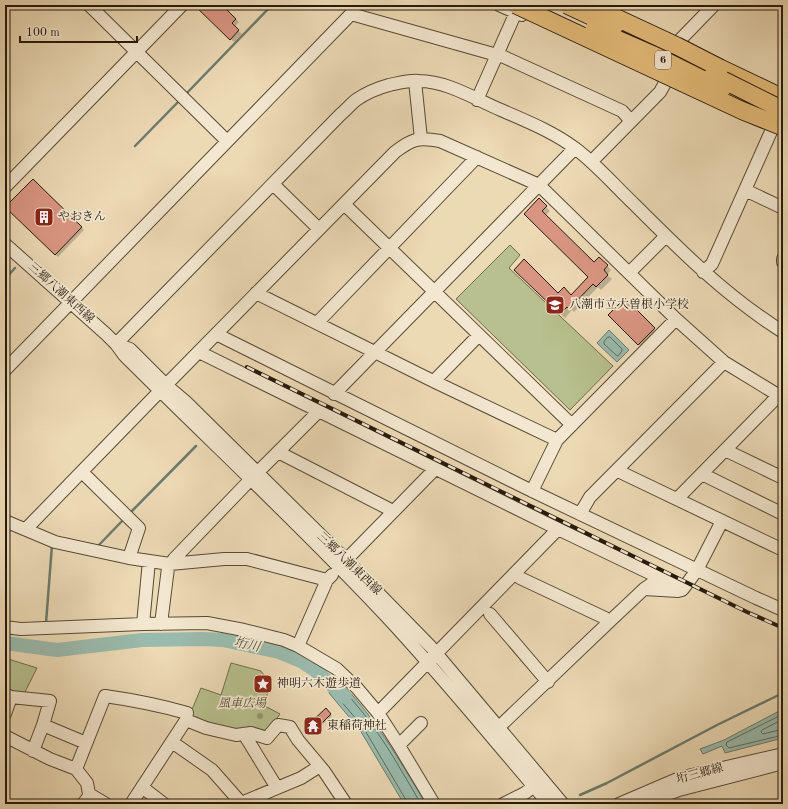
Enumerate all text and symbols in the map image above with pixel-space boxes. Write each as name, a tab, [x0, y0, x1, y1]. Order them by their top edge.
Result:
scale bar	[20, 18, 137, 44]
text: 100 m	[26, 27, 60, 39]
road number: 6	[655, 51, 671, 69]
building icon: やおきん	[33, 206, 55, 228]
place label: やおきん	[58, 210, 106, 223]
street label: 三郷八潮東西線	[26, 259, 98, 326]
school or university icon: 八潮市立大曽根小学校	[544, 294, 566, 316]
place label: 八潮市立大曽根小学校	[569, 297, 689, 311]
street label: 三郷八潮東西線	[315, 529, 385, 597]
water label: 垳川	[233, 635, 263, 654]
place icon: 神明六木遊歩道	[252, 673, 274, 695]
place label: 神明六木遊歩道	[277, 676, 361, 690]
park label: 風車広場	[218, 696, 267, 710]
temple icon: 東稲荷神社	[302, 715, 324, 737]
place label: 東稲荷神社	[327, 718, 387, 732]
street label: 垳三郷線	[675, 760, 725, 786]

